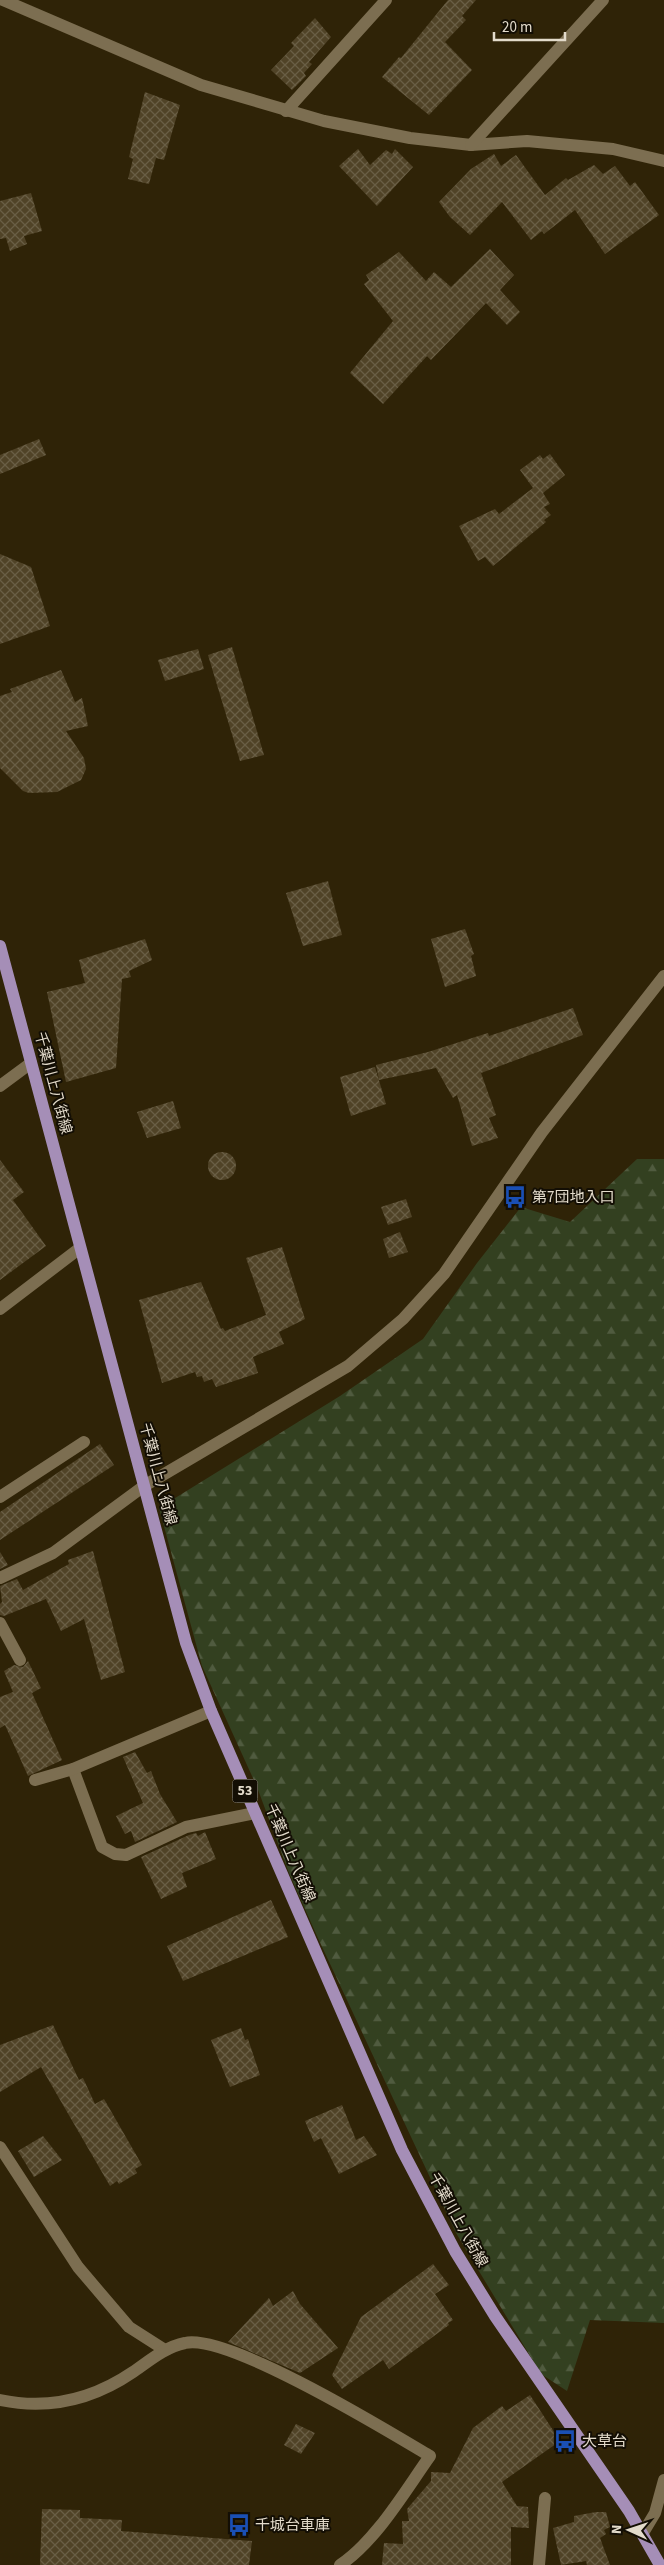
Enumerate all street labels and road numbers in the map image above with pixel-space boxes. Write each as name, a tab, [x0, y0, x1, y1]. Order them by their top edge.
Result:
street label: 千葉川上八街線	[29, 1030, 77, 1136]
street label: 千葉川上八街線	[134, 1421, 182, 1527]
road number: 53	[232, 1780, 258, 1802]
street label: 千葉川上八街線	[260, 1801, 320, 1905]
street label: 千葉川上八街線	[423, 2169, 493, 2271]

